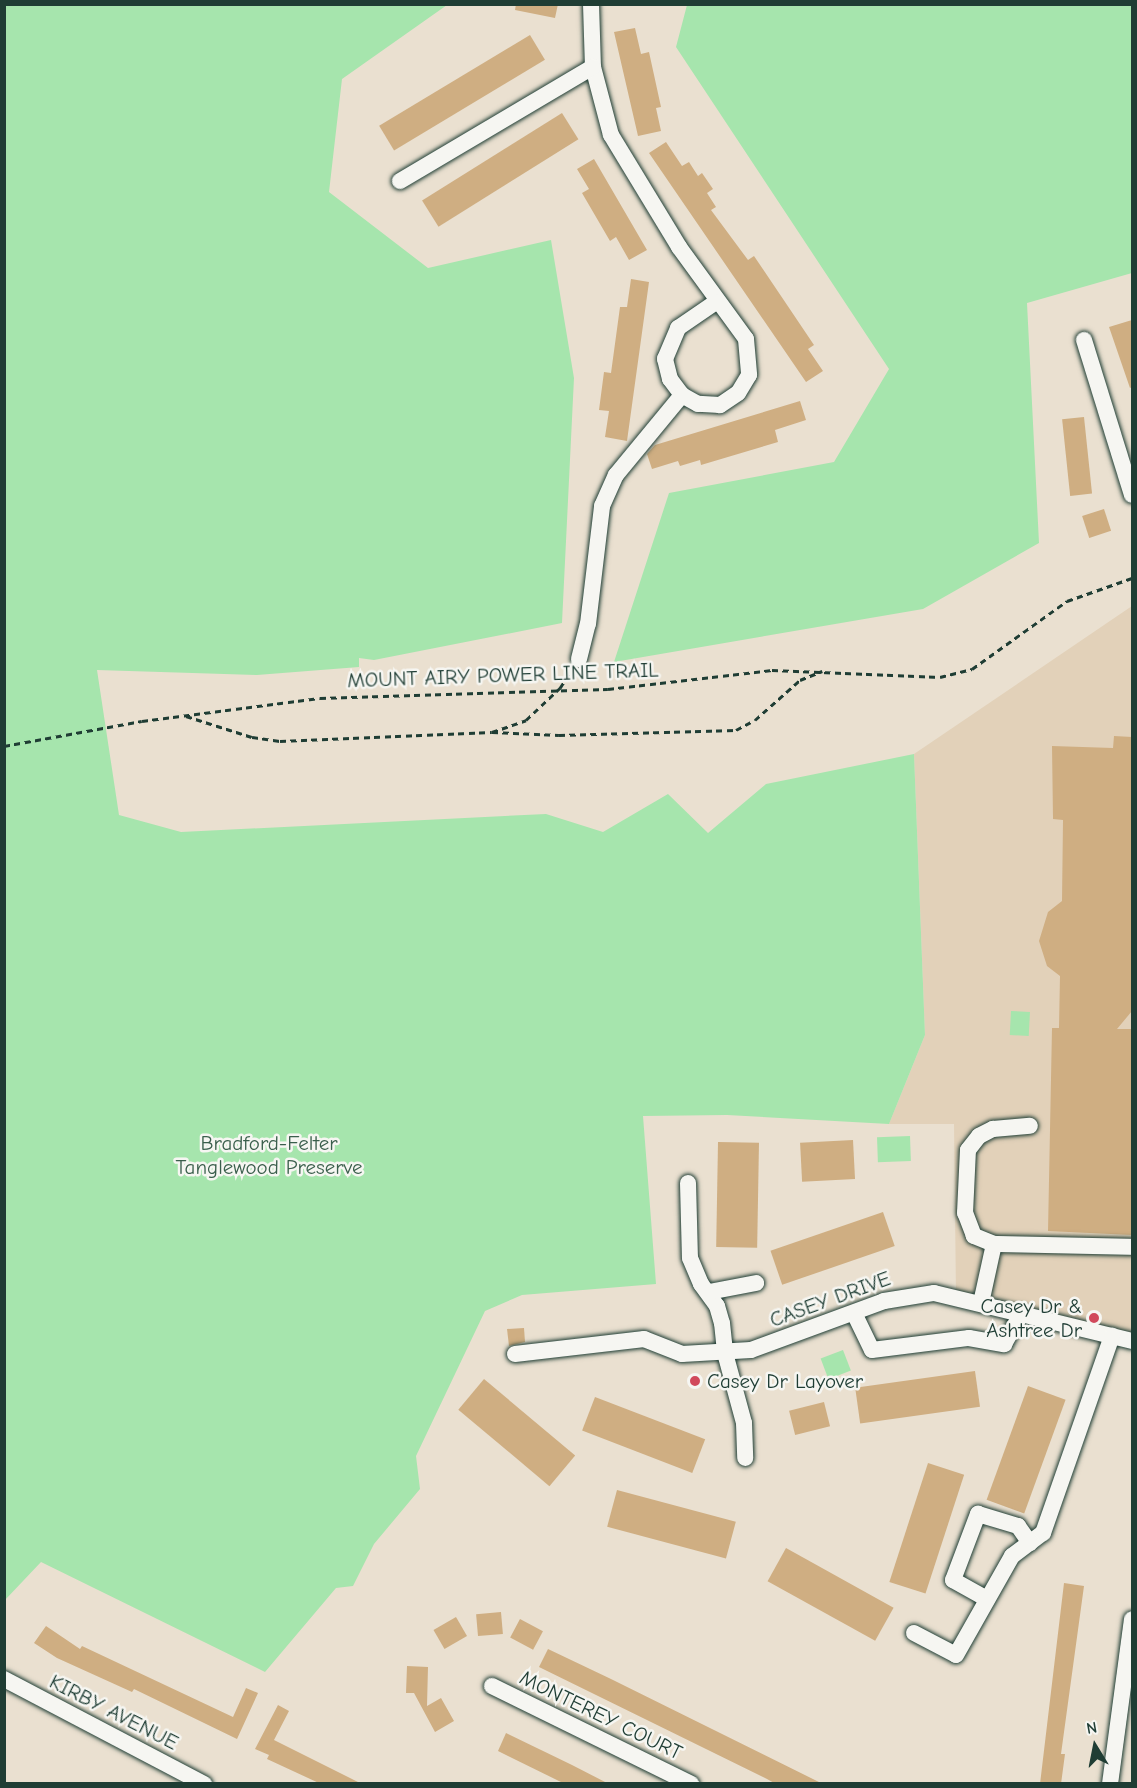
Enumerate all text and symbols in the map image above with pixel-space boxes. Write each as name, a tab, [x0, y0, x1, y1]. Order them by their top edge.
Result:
street label: MOUNT AIRY POWER LINE TRAIL	[347, 657, 659, 693]
park label: Bradford-Felter Tanglewood Preserve	[176, 1130, 362, 1180]
street label: CASEY DRIVE	[766, 1265, 894, 1333]
place label: Casey Dr & Ashtree Dr	[981, 1293, 1082, 1343]
marker: Casey Dr & Ashtree Dr	[1087, 1311, 1101, 1325]
place label: Casey Dr Layover	[707, 1368, 863, 1394]
marker: Casey Dr Layover	[688, 1374, 702, 1388]
street label: MONTEREY COURT	[516, 1665, 686, 1765]
street label: KIRBY AVENUE	[45, 1669, 183, 1755]
north arrow	[1065, 1716, 1125, 1776]
text: N	[1085, 1719, 1099, 1738]

